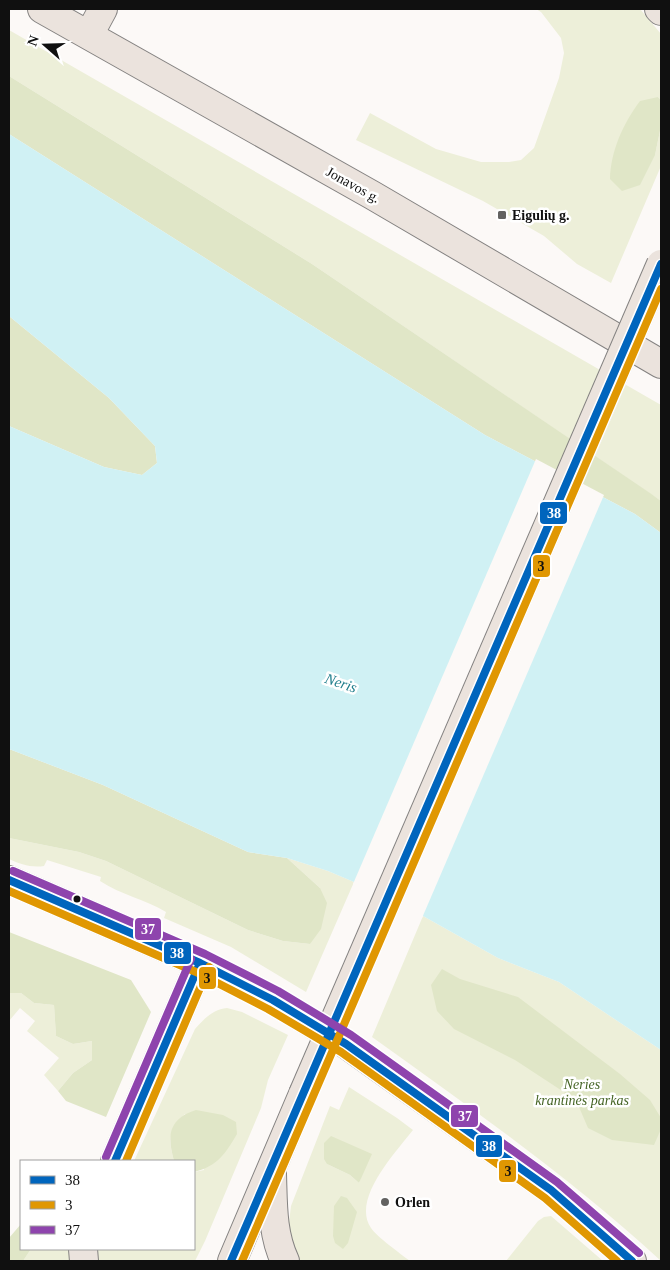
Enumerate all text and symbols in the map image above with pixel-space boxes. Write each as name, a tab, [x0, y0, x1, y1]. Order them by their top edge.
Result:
north arrow	[20, 20, 70, 70]
text: N	[24, 33, 42, 48]
street label: Jonavos g.	[324, 164, 382, 206]
place label: Eigulių g.	[512, 208, 570, 223]
marker: Eigulių g.	[496, 209, 508, 221]
line badge: 38	[539, 501, 568, 525]
text: 38	[547, 506, 561, 521]
line badge: 3	[532, 554, 551, 578]
text: 3	[538, 559, 545, 574]
water label: Neris	[322, 670, 359, 696]
unlabelled marker	[72, 894, 82, 904]
line badge: 37	[134, 917, 162, 941]
text: 37	[141, 922, 155, 937]
line badge: 38	[163, 941, 192, 965]
text: 38	[170, 946, 184, 961]
line badge: 3	[198, 966, 217, 990]
text: 3	[204, 971, 211, 986]
park label: Neries krantinės parkas	[535, 1077, 629, 1108]
line badge: 37	[450, 1104, 479, 1128]
text: 37	[458, 1109, 472, 1124]
line badge: 38	[475, 1134, 503, 1158]
text: 38	[482, 1139, 496, 1154]
line badge: 3	[498, 1159, 517, 1183]
legend	[20, 1160, 195, 1250]
text: 3	[505, 1164, 512, 1179]
text: 38	[65, 1172, 80, 1188]
place label: Orlen	[395, 1195, 430, 1210]
marker: Orlen	[379, 1196, 391, 1208]
text: 3	[65, 1197, 73, 1213]
text: 37	[65, 1222, 81, 1238]

